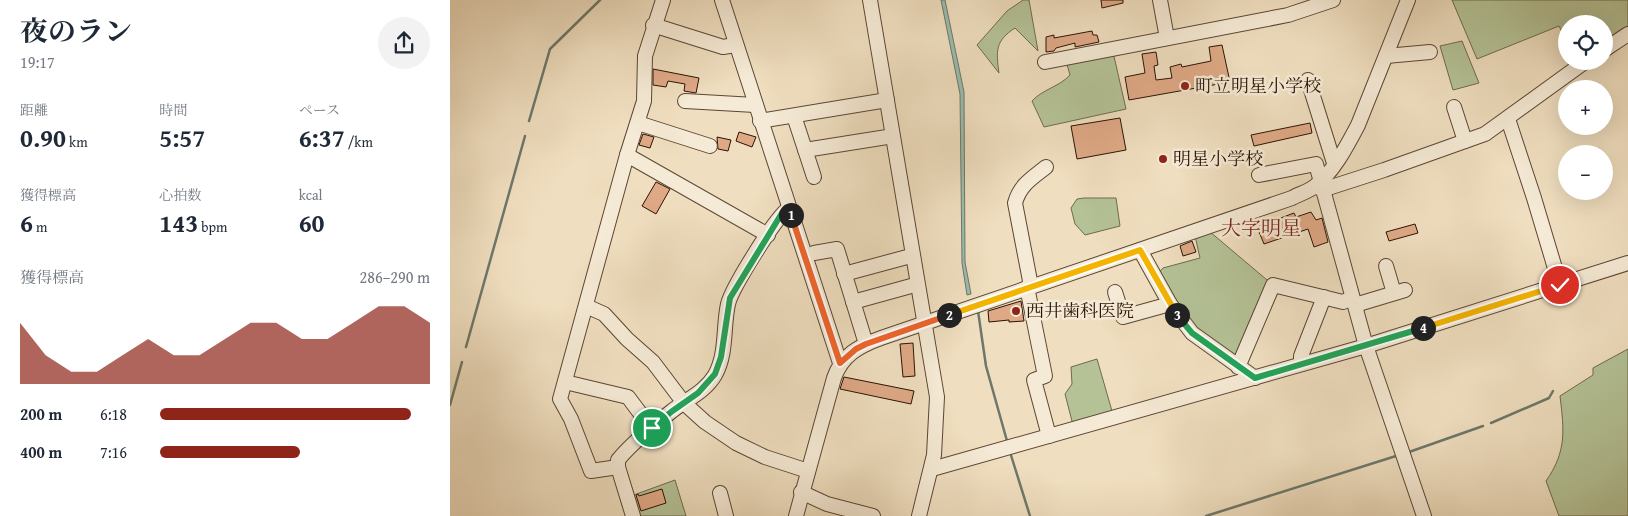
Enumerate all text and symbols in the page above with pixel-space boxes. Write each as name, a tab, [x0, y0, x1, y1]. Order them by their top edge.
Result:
text: 夜のラン	[20, 10, 132, 51]
map controls	[1558, 15, 1613, 200]
button: locate	[1558, 15, 1613, 70]
button: share	[378, 17, 430, 69]
text: 19:17	[20, 50, 55, 74]
place label: 町立明星小学校	[1195, 72, 1321, 99]
marker: 町立明星小学校	[1179, 80, 1191, 92]
button: +	[1558, 80, 1613, 135]
text: 距離	[20, 100, 48, 120]
text: 時間	[159, 100, 187, 120]
text: ペース	[299, 100, 340, 120]
text: 0.90	[20, 120, 66, 156]
text: 5:57	[159, 120, 205, 156]
text: 6:37	[299, 120, 345, 156]
text: km	[66, 132, 88, 152]
text: /km	[345, 132, 373, 152]
place label: 明星小学校	[1173, 145, 1263, 172]
button: −	[1558, 145, 1613, 200]
marker: 明星小学校	[1157, 153, 1169, 165]
text: 獲得標高	[20, 185, 76, 205]
text: 心拍数	[159, 185, 201, 205]
text: kcal	[299, 185, 323, 205]
pin: 1	[778, 202, 804, 228]
text: 6	[20, 205, 33, 241]
text: 143	[159, 205, 198, 241]
text: 60	[299, 205, 325, 241]
text: 1	[788, 205, 795, 225]
district label: 大字明星	[1221, 213, 1301, 242]
text: m	[33, 217, 47, 237]
text: bpm	[198, 217, 228, 237]
pin	[1539, 264, 1581, 306]
text: 獲得標高	[20, 265, 84, 289]
text: 286–290 m	[360, 265, 430, 289]
icon: check	[1546, 271, 1574, 299]
place label: 西井歯科医院	[1026, 297, 1134, 324]
pin: 2	[936, 302, 962, 328]
pin: 3	[1164, 302, 1190, 328]
text: 2	[946, 305, 953, 325]
marker: 西井歯科医院	[1010, 305, 1022, 317]
text: 3	[1174, 305, 1181, 325]
pin: 4	[1410, 316, 1436, 340]
text: 4	[1420, 318, 1427, 338]
text: 200 m	[20, 402, 62, 426]
text: 6:18	[100, 402, 127, 426]
pin	[631, 407, 673, 449]
icon: arrive	[638, 414, 666, 442]
text: 400 m	[20, 440, 62, 464]
text: 7:16	[100, 440, 127, 464]

